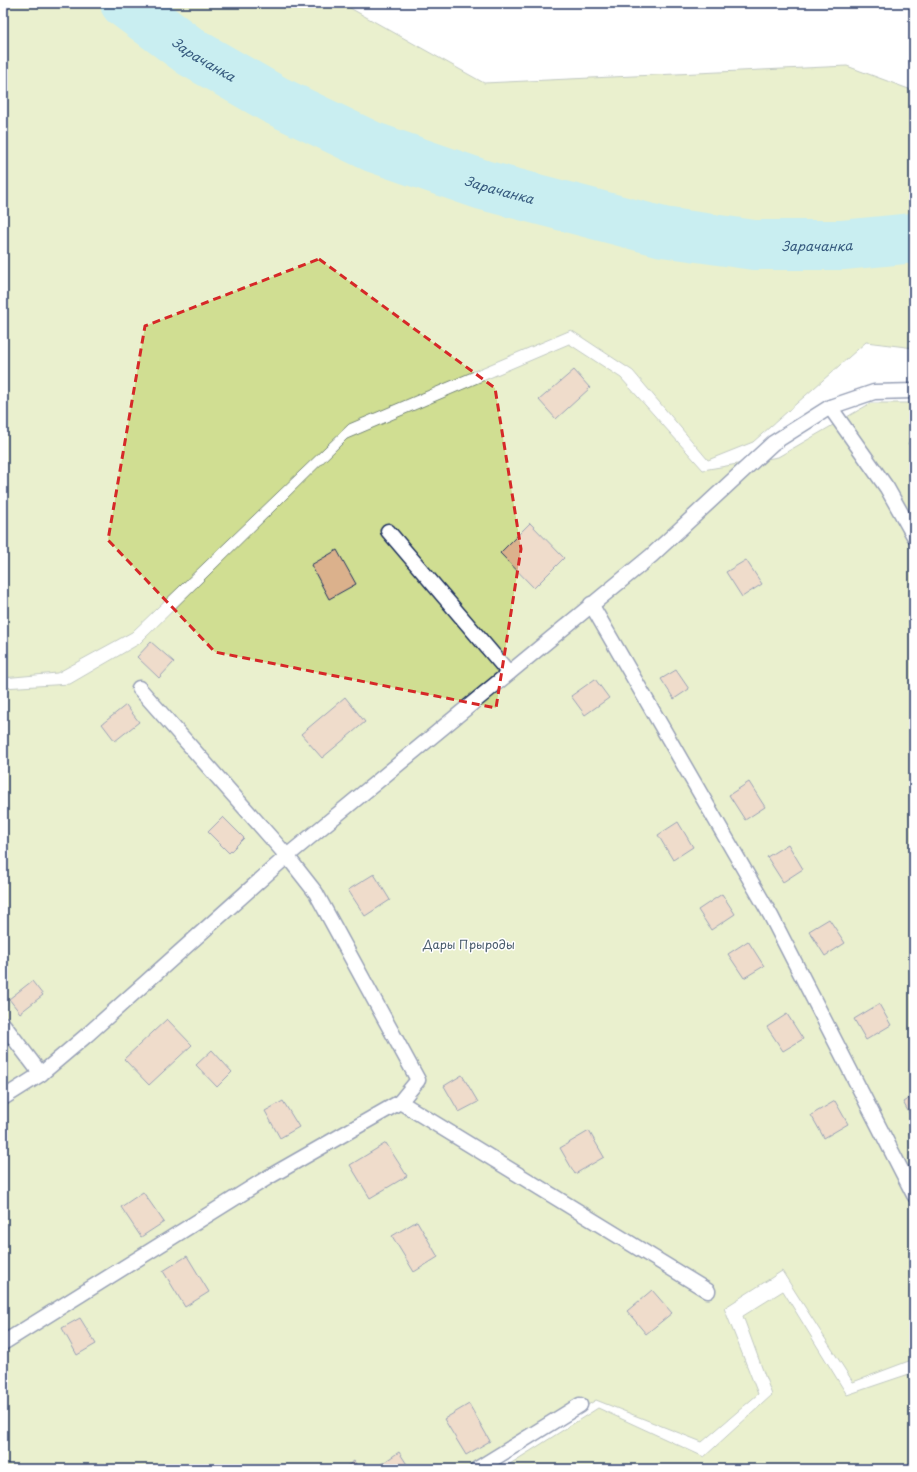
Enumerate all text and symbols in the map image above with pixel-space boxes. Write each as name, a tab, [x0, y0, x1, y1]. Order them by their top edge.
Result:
water label: Зарачанка	[169, 32, 240, 86]
water label: Зарачанка	[463, 170, 537, 208]
water label: Зарачанка	[782, 235, 854, 255]
park label: Дары Прыроды	[422, 935, 515, 953]

